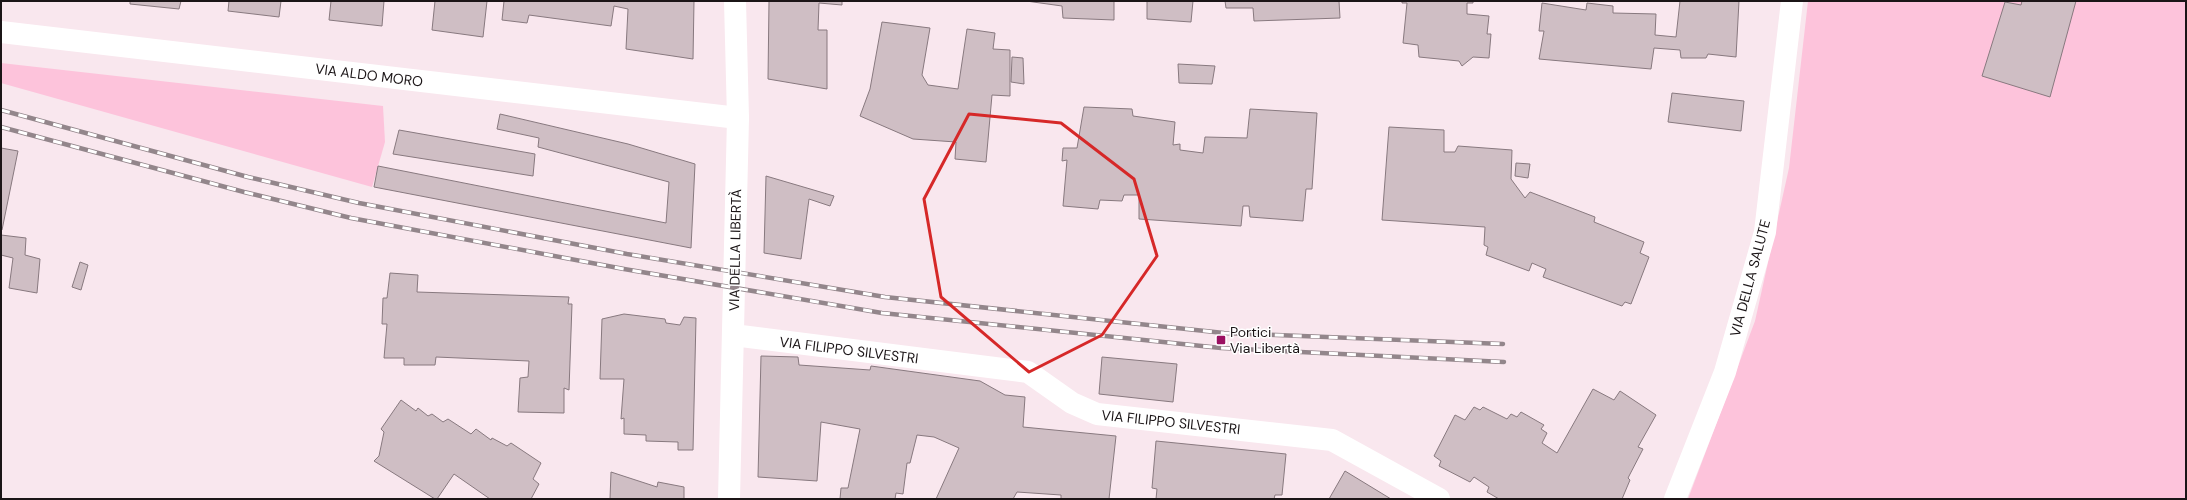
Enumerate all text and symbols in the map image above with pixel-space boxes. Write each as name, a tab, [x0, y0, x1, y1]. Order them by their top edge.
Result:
street label: VIA ALDO MORO	[314, 59, 424, 91]
street label: VIA DELLA LIBERTÀ	[725, 189, 745, 311]
street label: VIA DELLA SALUTE	[1726, 217, 1774, 338]
place label: Portici Via Libertà	[1230, 323, 1300, 357]
street label: VIA FILIPPO SILVESTRI	[779, 333, 919, 367]
marker: Portici Via Libertà	[1215, 334, 1227, 346]
street label: VIA FILIPPO SILVESTRI	[1101, 406, 1241, 438]

